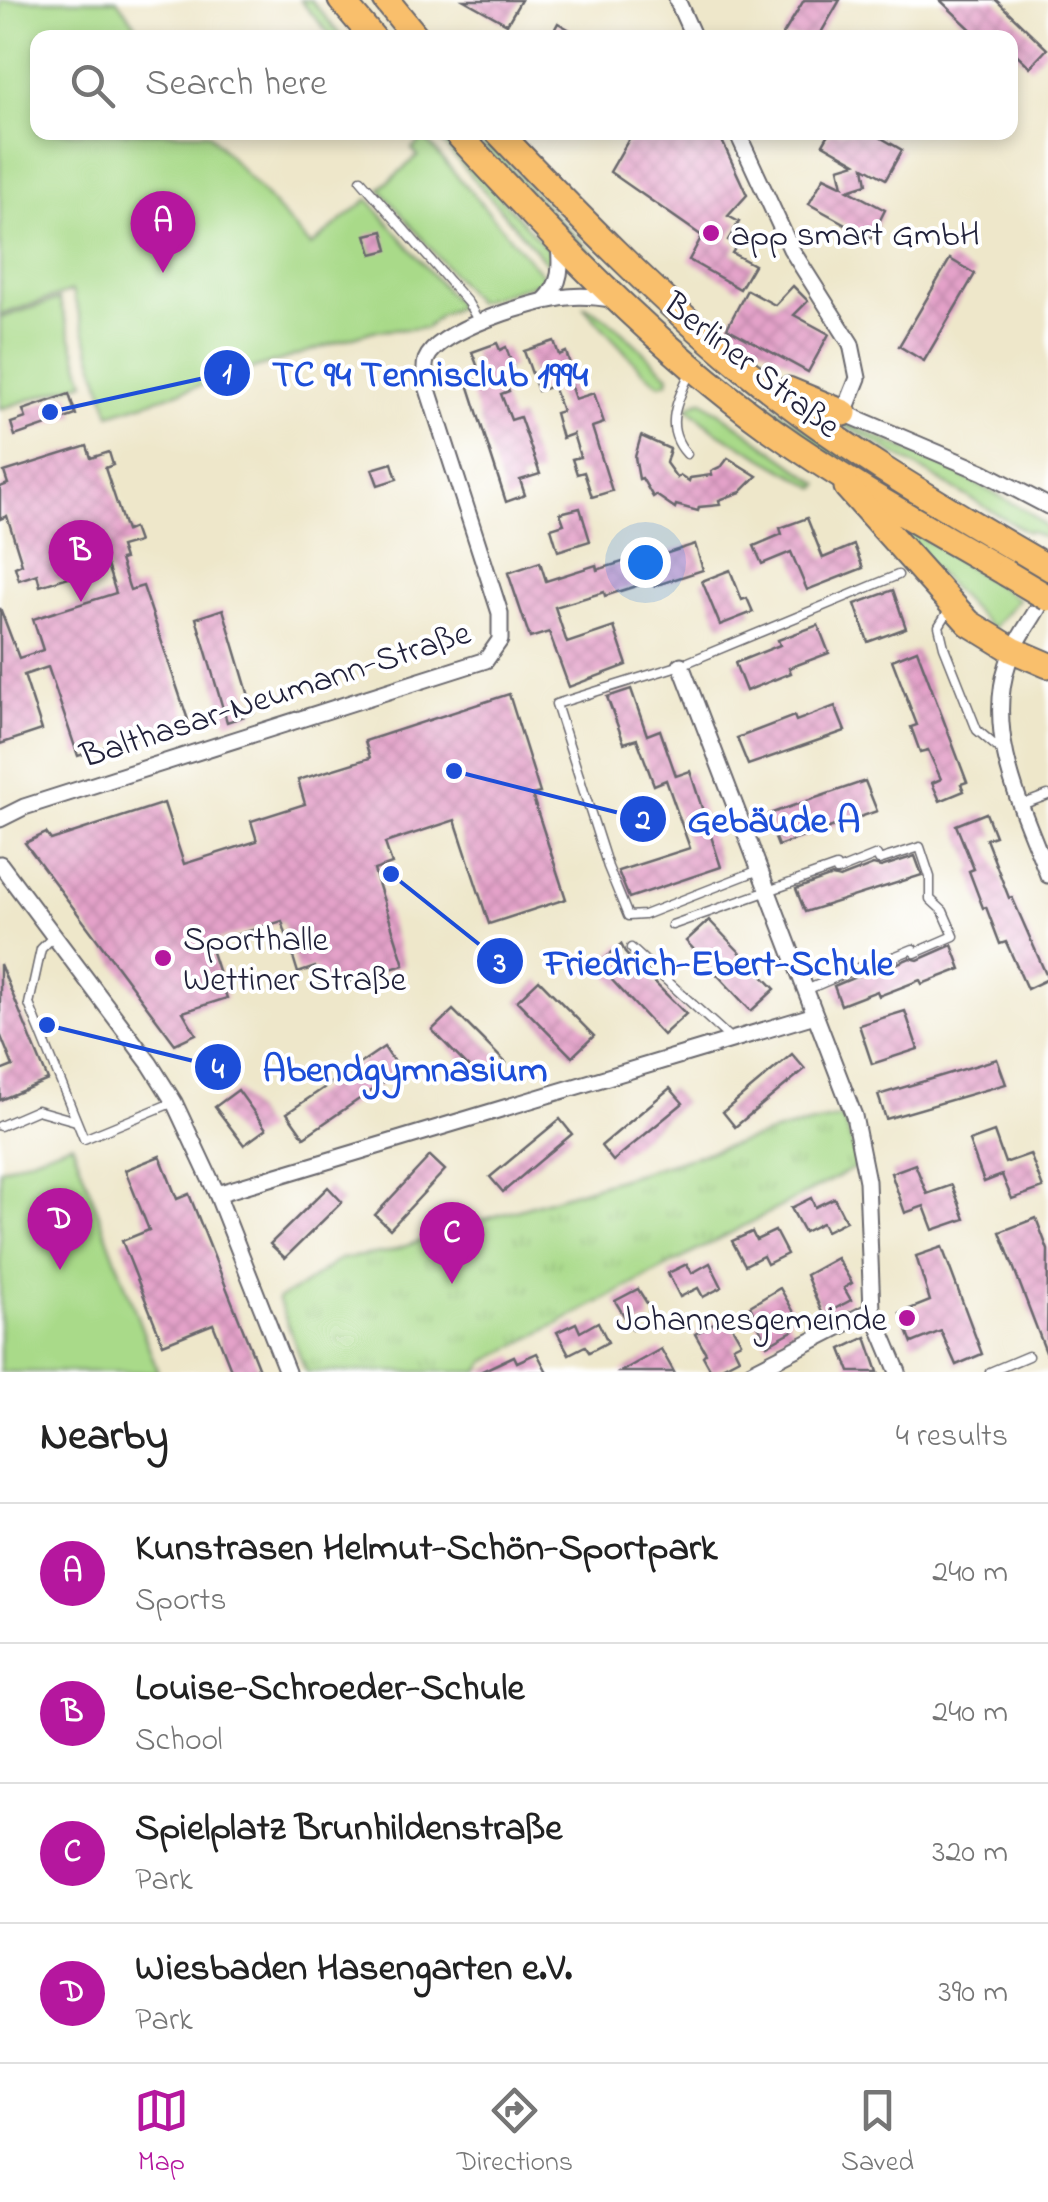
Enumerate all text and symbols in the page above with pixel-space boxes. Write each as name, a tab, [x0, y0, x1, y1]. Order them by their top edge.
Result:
search box	[30, 30, 1018, 140]
text: Search here	[145, 57, 327, 113]
icon: search	[65, 58, 120, 113]
pin: A	[130, 190, 196, 273]
place label: app smart GmbH	[731, 211, 980, 262]
marker: app smart GmbH	[700, 222, 722, 244]
street label: Berliner Straße	[651, 281, 851, 453]
callout: TC 94 Tennisclub 1994	[202, 339, 608, 407]
text: TC 94 Tennisclub 1994	[272, 349, 588, 405]
text: 1	[222, 354, 232, 398]
pin: B	[48, 520, 114, 602]
your location	[620, 537, 671, 588]
street label: Balthasar-Neumann-Straße	[74, 609, 478, 784]
callout: Gebäude A	[618, 785, 881, 853]
text: Gebäude A	[687, 795, 861, 851]
text: 2	[635, 800, 651, 844]
place label: Sporthalle Wettiner Straße	[183, 916, 406, 1007]
callout: Friedrich-Ebert-Schule	[475, 927, 914, 995]
text: Friedrich-Ebert-Schule	[542, 938, 895, 994]
text: 3	[493, 943, 506, 987]
marker: Sporthalle Wettiner Straße	[152, 947, 174, 969]
callout: Abendgymnasium	[193, 1033, 568, 1101]
text: Abendgymnasium	[263, 1044, 547, 1100]
text: 4	[212, 1049, 225, 1093]
pin: D	[28, 1188, 92, 1270]
pin: C	[420, 1202, 484, 1284]
place label: Johannesgemeinde	[616, 1296, 887, 1347]
marker: Johannesgemeinde	[896, 1307, 918, 1329]
text: Nearby	[40, 1407, 168, 1468]
text: 4 results	[896, 1414, 1008, 1461]
text: Kunstrasen Helmut-Schön-Sportpark	[135, 1522, 717, 1578]
text: A	[63, 1550, 82, 1597]
text: 240 m	[932, 1550, 1008, 1597]
text: Sports	[135, 1578, 227, 1625]
text: Louise-Schroeder-Schule	[135, 1662, 525, 1718]
text: B	[62, 1690, 83, 1737]
text: 240 m	[932, 1690, 1008, 1737]
text: School	[135, 1718, 223, 1765]
text: Spielplatz Brunhildenstraße	[135, 1802, 562, 1858]
text: C	[64, 1830, 81, 1877]
text: 320 m	[932, 1830, 1008, 1877]
text: Park	[135, 1858, 193, 1905]
text: Wiesbaden Hasengarten e.V.	[135, 1942, 572, 1998]
text: D	[61, 1970, 84, 2017]
text: 390 m	[938, 1970, 1008, 2017]
text: Park	[135, 1998, 193, 2045]
tab: Map	[134, 2083, 189, 2184]
tab: Directions	[457, 2083, 573, 2184]
tab: Saved	[841, 2083, 914, 2184]

